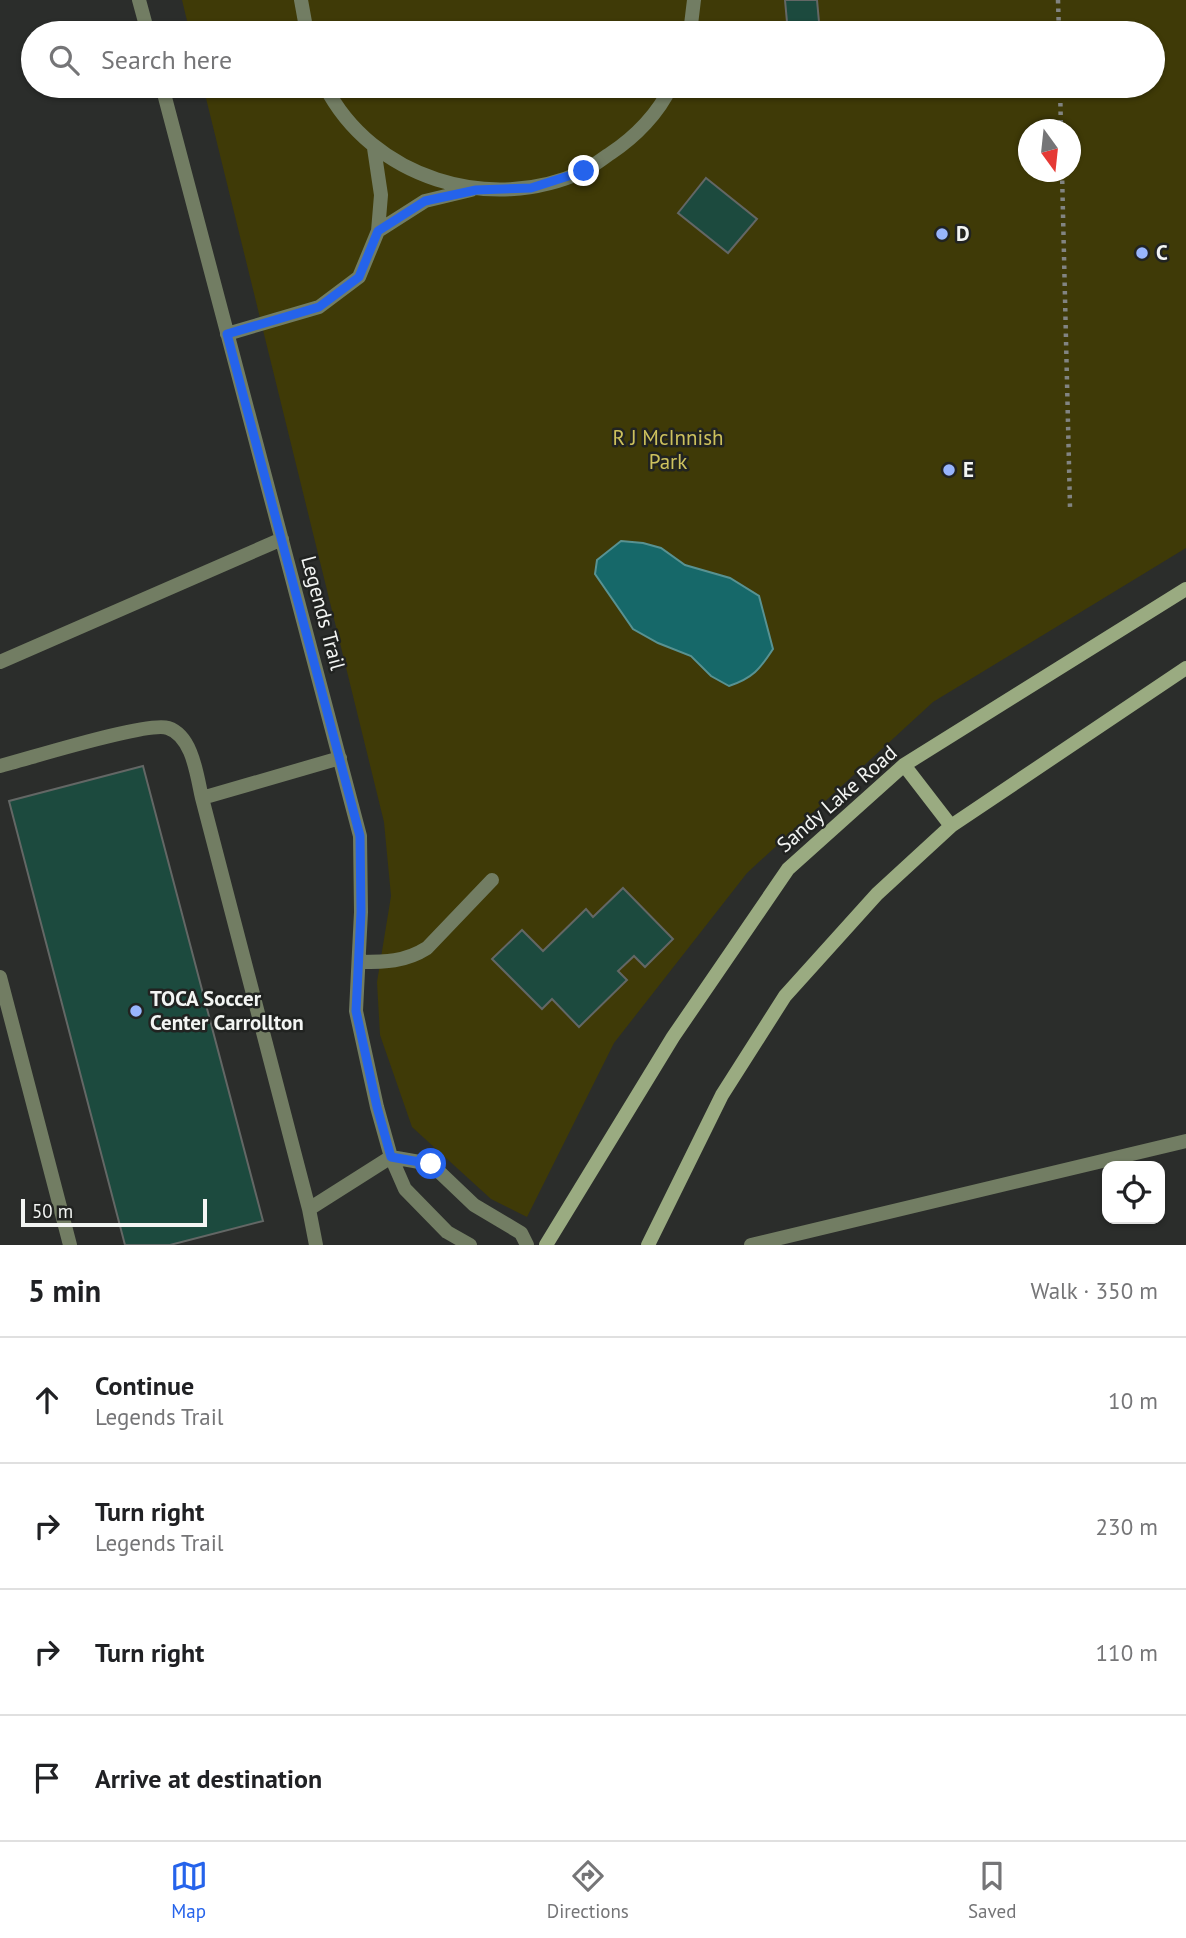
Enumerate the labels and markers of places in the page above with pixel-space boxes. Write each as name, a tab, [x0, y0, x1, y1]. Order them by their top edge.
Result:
place label: D	[956, 220, 970, 247]
marker: D	[934, 226, 950, 242]
place label: C	[1156, 239, 1168, 266]
marker: C	[1134, 245, 1150, 261]
place label: E	[963, 456, 974, 483]
marker: E	[941, 462, 957, 478]
place label: TOCA Soccer Center Carrollton	[150, 985, 304, 1036]
marker: TOCA Soccer Center Carrollton	[128, 1003, 144, 1019]

